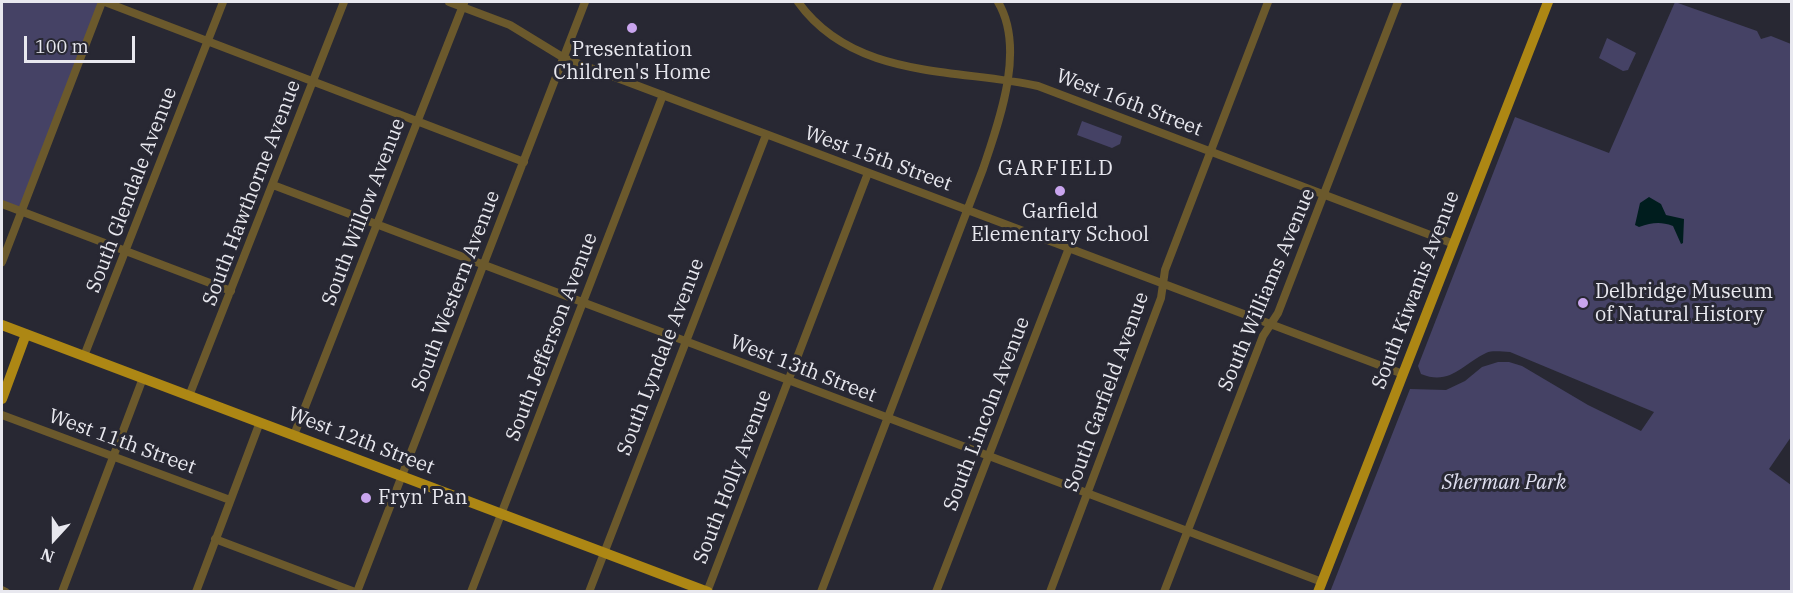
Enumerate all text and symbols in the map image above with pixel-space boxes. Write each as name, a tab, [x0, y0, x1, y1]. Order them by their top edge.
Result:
marker: Presentation Children's Home	[625, 21, 639, 35]
scale bar	[27, 24, 138, 62]
text: 100 m	[35, 35, 89, 58]
place label: Presentation Children's Home	[553, 38, 711, 85]
street label: West 16th Street	[1052, 64, 1206, 142]
street label: South Hawthorne Avenue	[198, 77, 306, 309]
street label: South Glendale Avenue	[82, 84, 182, 296]
street label: South Willow Avenue	[317, 115, 411, 309]
street label: West 15th Street	[801, 121, 955, 197]
district label: GARFIELD	[998, 156, 1114, 182]
marker: Garfield Elementary School	[1053, 184, 1067, 198]
street label: South Williams Avenue	[1213, 185, 1321, 395]
street label: South Western Avenue	[407, 187, 505, 395]
street label: South Kiwanis Avenue	[1367, 188, 1465, 392]
place label: Garfield Elementary School	[971, 200, 1149, 247]
street label: South Jefferson Avenue	[501, 229, 603, 445]
street label: South Lyndale Avenue	[612, 255, 710, 459]
place label: Delbridge Museum of Natural History	[1595, 280, 1773, 327]
street label: South Garfield Avenue	[1060, 289, 1154, 495]
marker: Delbridge Museum of Natural History	[1576, 296, 1590, 310]
street label: South Lincoln Avenue	[939, 314, 1035, 514]
street label: West 13th Street	[726, 330, 880, 408]
street label: South Holly Avenue	[689, 387, 777, 567]
street label: West 12th Street	[284, 402, 438, 480]
street label: West 11th Street	[45, 404, 199, 480]
park label: Sherman Park	[1442, 471, 1566, 495]
place label: Fryn' Pan	[378, 486, 467, 510]
marker: Fryn' Pan	[359, 491, 373, 505]
north arrow	[24, 509, 84, 569]
text: N	[38, 544, 57, 567]

